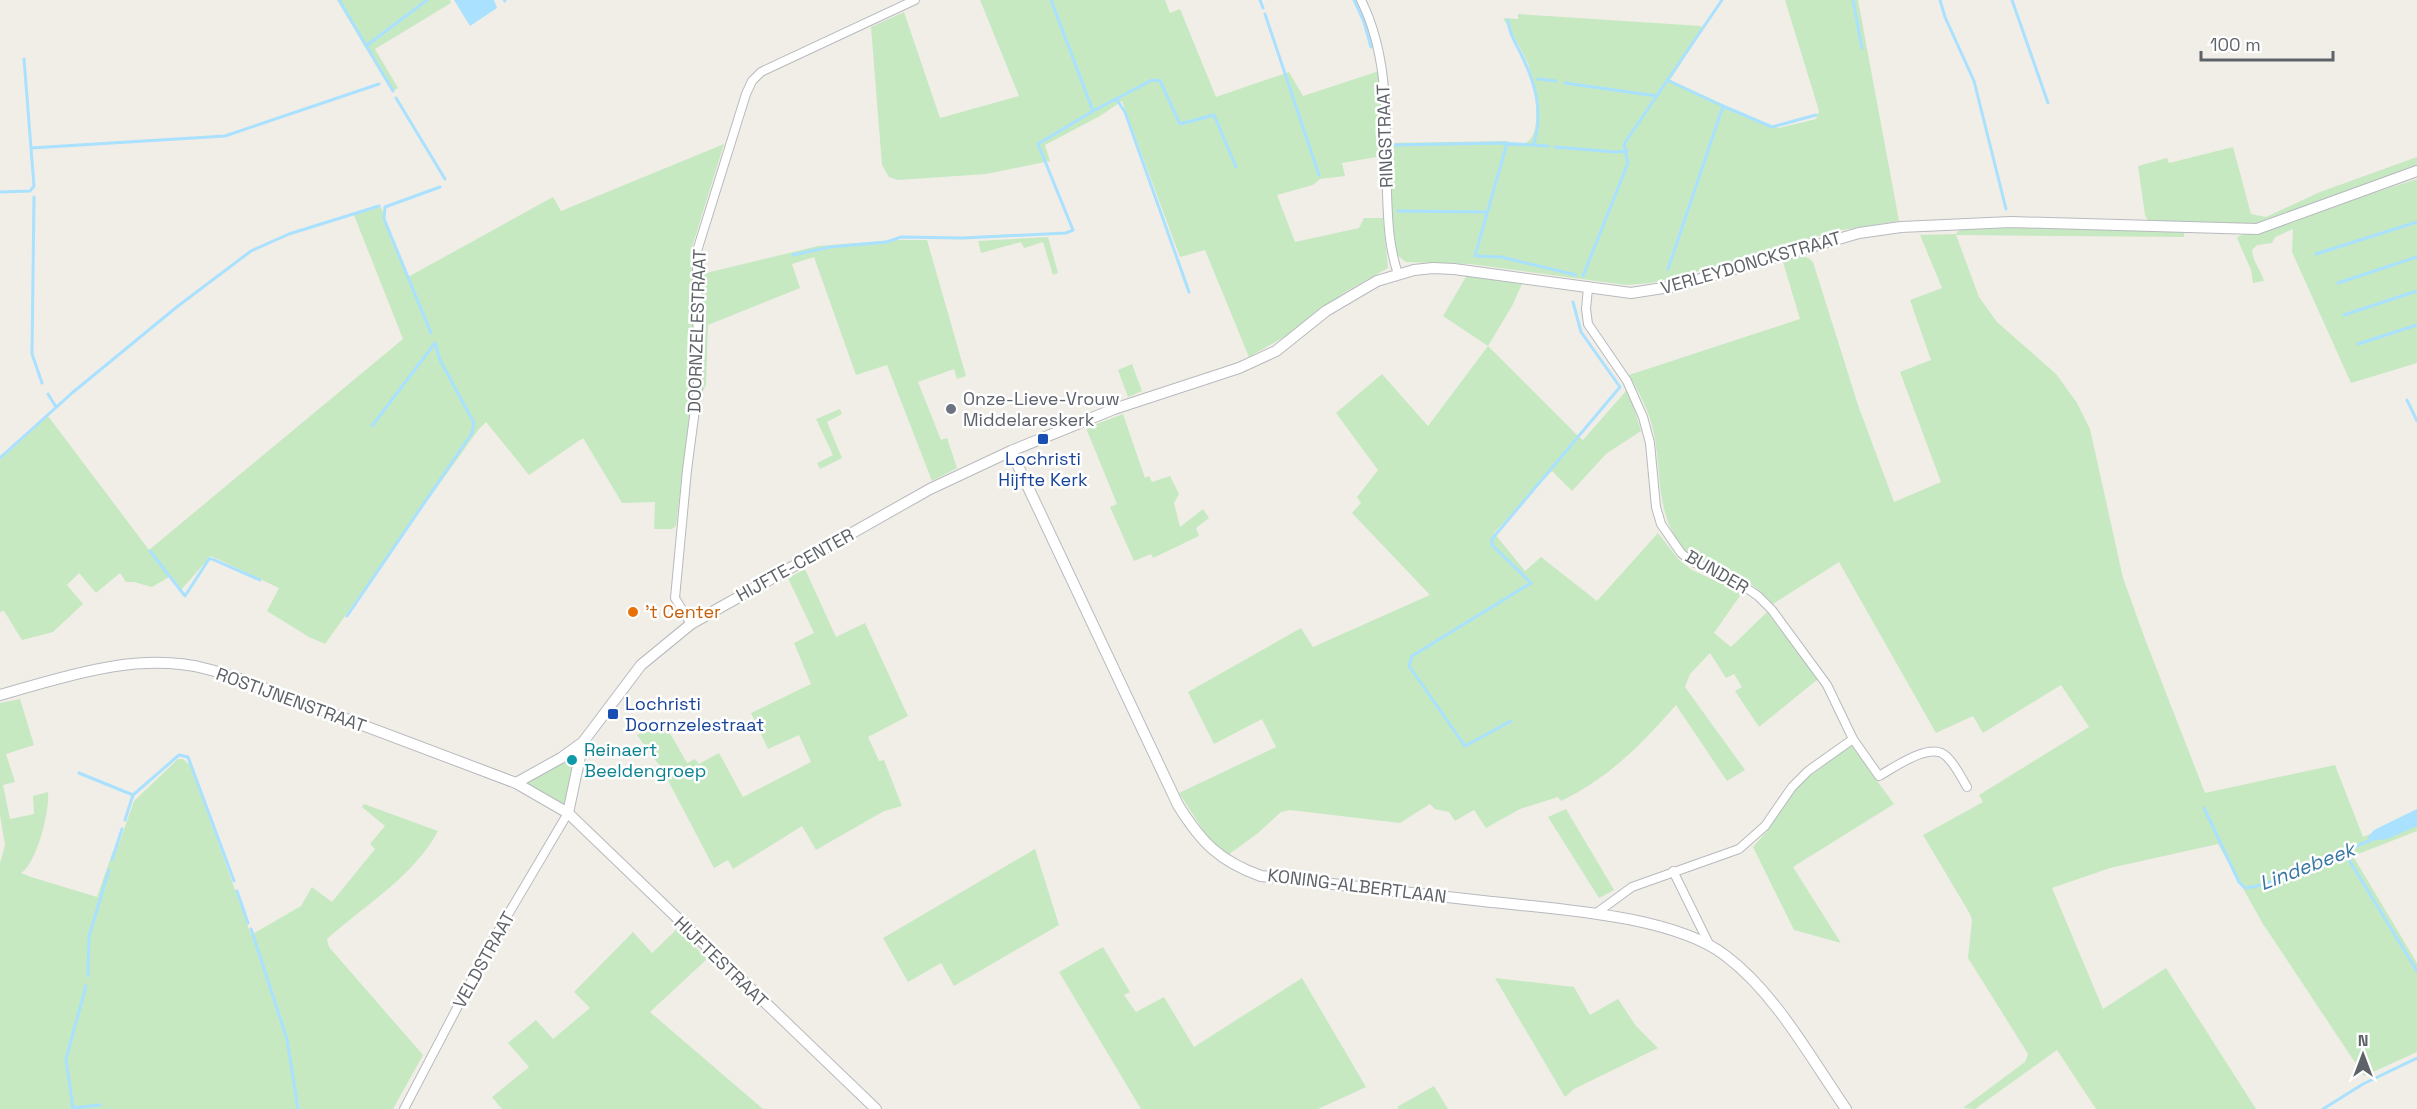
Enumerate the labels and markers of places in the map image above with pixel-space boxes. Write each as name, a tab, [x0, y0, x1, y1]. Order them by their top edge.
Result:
place label: Onze-Lieve-Vrouw Middelareskerk	[963, 387, 1120, 431]
marker: Onze-Lieve-Vrouw Middelareskerk	[944, 402, 958, 416]
marker: Lochristi Hijfte Kerk	[1036, 432, 1050, 446]
place label: Lochristi Hijfte Kerk	[998, 447, 1088, 491]
place label: 't Center	[645, 600, 721, 623]
marker: 't Center	[626, 605, 640, 619]
place label: Lochristi Doornzelestraat	[625, 692, 764, 736]
marker: Lochristi Doornzelestraat	[606, 707, 620, 721]
place label: Reinaert Beeldengroep	[584, 738, 706, 782]
marker: Reinaert Beeldengroep	[565, 753, 579, 767]

